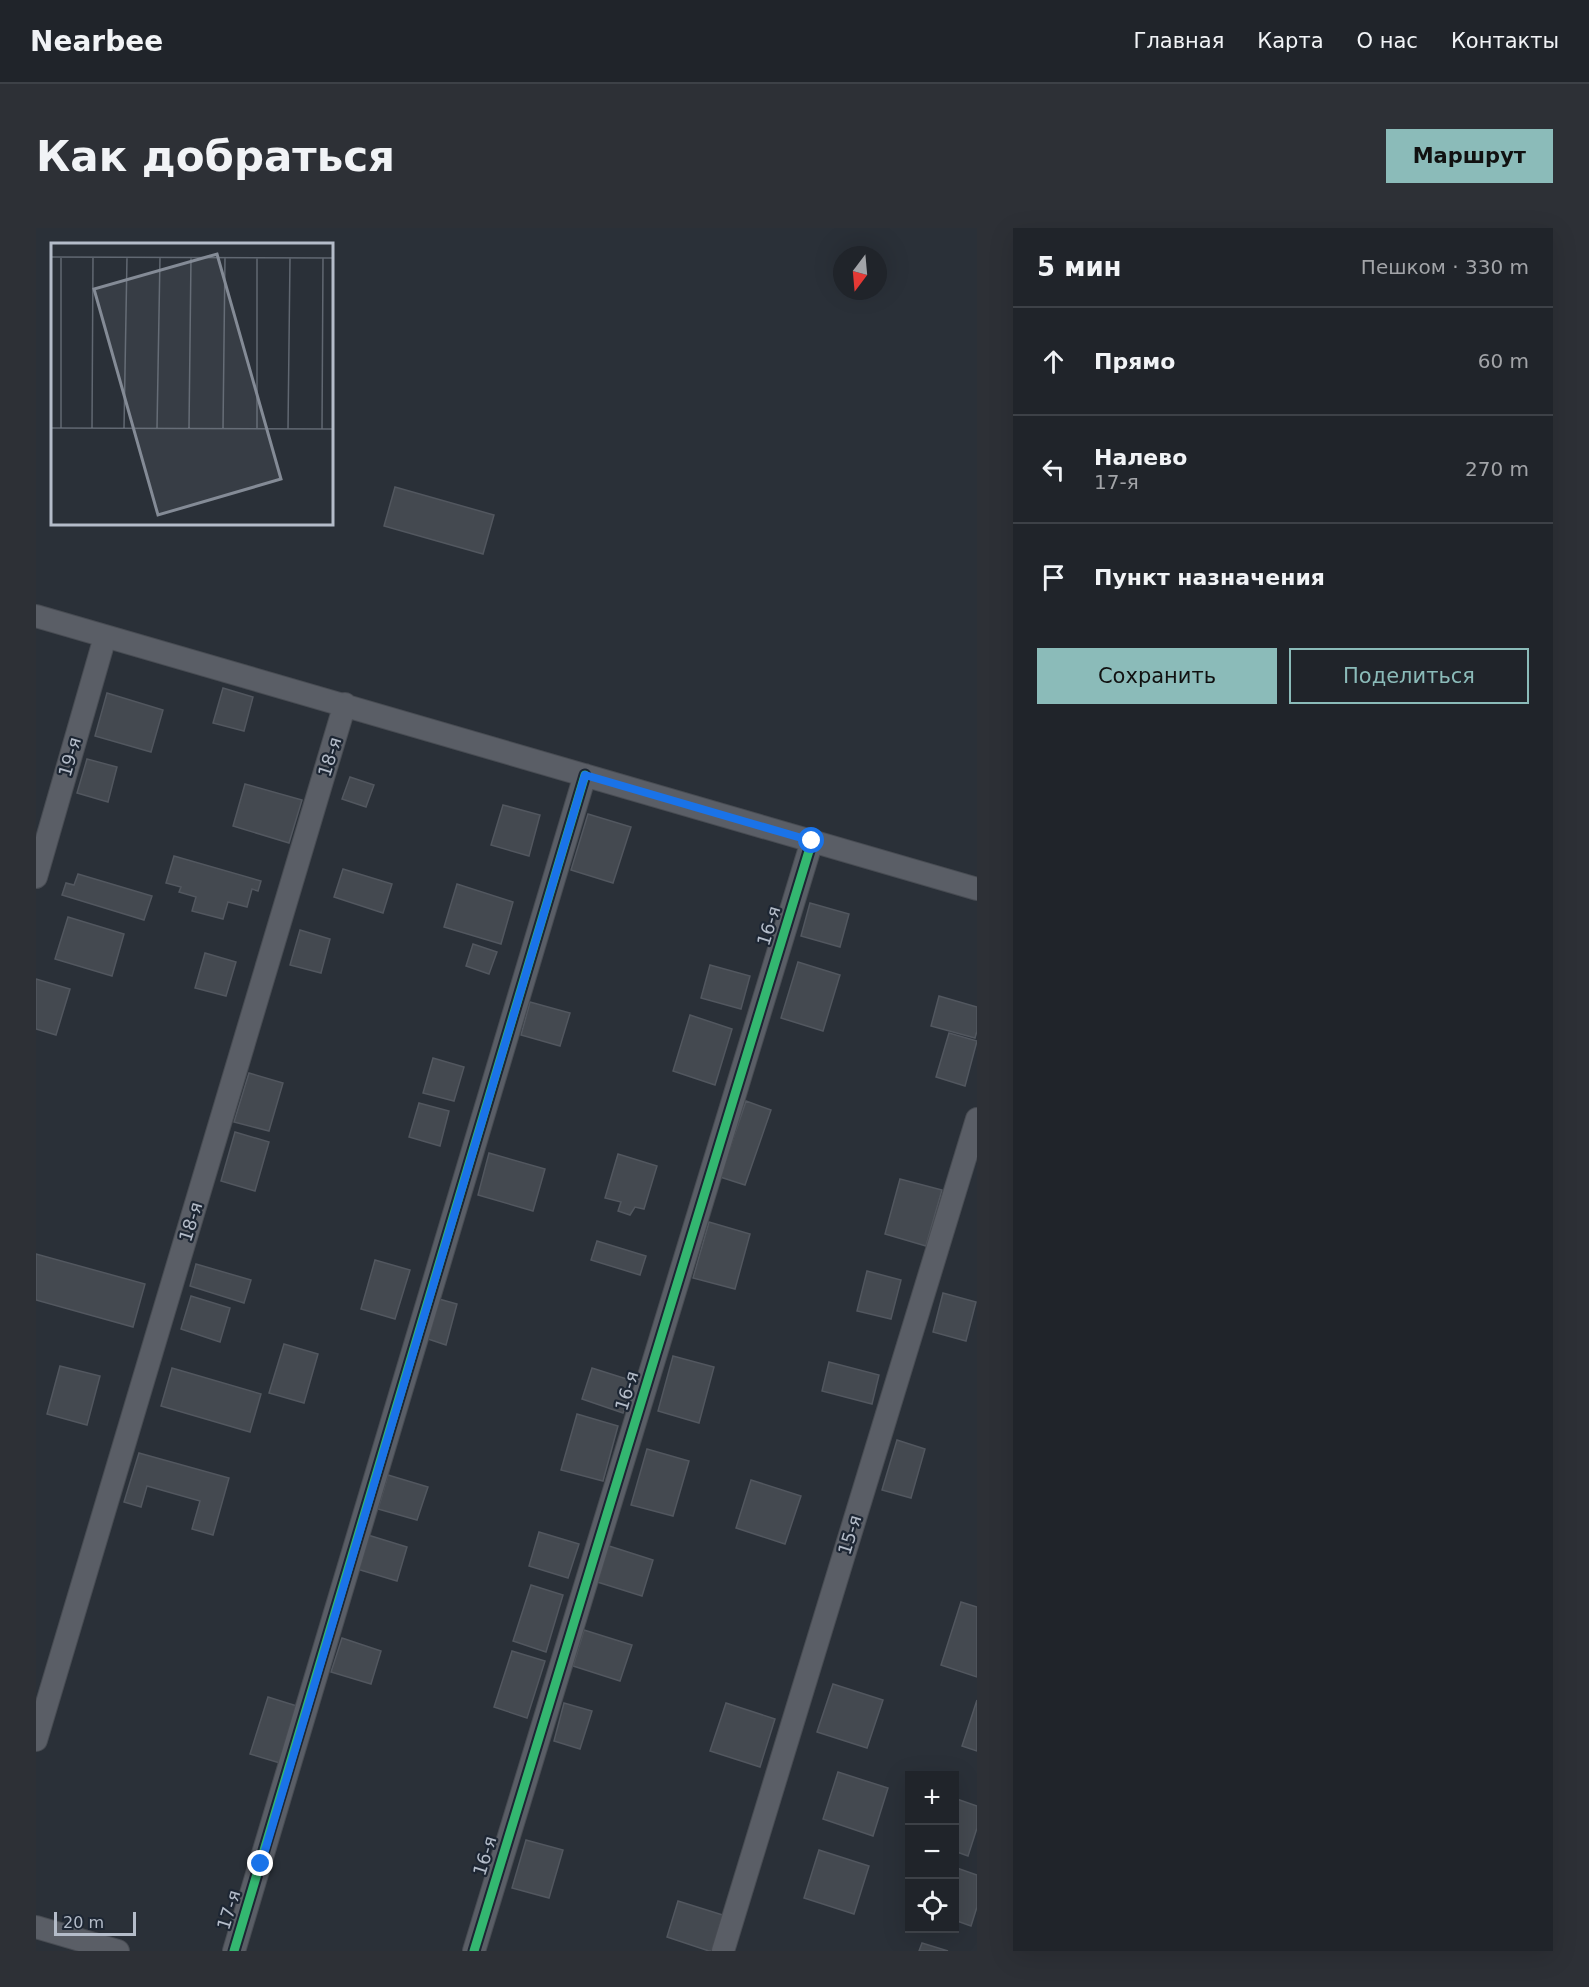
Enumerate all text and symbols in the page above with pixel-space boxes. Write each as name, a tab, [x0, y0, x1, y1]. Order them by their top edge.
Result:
text: Nearbee	[30, 25, 163, 58]
text: Главная	[1134, 29, 1224, 53]
text: Карта	[1257, 29, 1324, 53]
text: О нас	[1357, 29, 1418, 53]
text: Контакты	[1451, 29, 1559, 53]
button: Маршрут	[1386, 129, 1553, 183]
text: Как добраться	[36, 132, 395, 181]
inset map	[51, 243, 333, 525]
north arrow	[833, 246, 887, 300]
text: 5 мин	[1037, 252, 1122, 282]
text: Пешком · 330 m	[1361, 255, 1529, 279]
icon: ahead	[1037, 345, 1070, 378]
text: Прямо	[1094, 349, 1175, 374]
text: 60 m	[1478, 349, 1529, 373]
text: Налево	[1094, 445, 1187, 470]
icon: left	[1037, 453, 1070, 486]
text: 270 m	[1465, 457, 1529, 481]
text: 17-я	[1094, 470, 1139, 494]
icon: arrive	[1037, 561, 1070, 594]
text: Пункт назначения	[1094, 565, 1325, 590]
button: Сохранить	[1037, 648, 1277, 704]
button: Поделиться	[1289, 648, 1529, 704]
street label: 19-я	[54, 735, 85, 779]
street label: 18-я	[314, 735, 345, 779]
route start	[798, 827, 824, 853]
street label: 16-я	[753, 904, 784, 948]
street label: 18-я	[175, 1200, 206, 1244]
street label: 16-я	[611, 1369, 642, 1413]
street label: 15-я	[834, 1513, 865, 1557]
map controls	[905, 1771, 959, 1933]
button: +	[905, 1771, 959, 1825]
button: −	[905, 1825, 959, 1879]
street label: 16-я	[469, 1834, 500, 1878]
route end	[247, 1850, 273, 1876]
button: locate	[905, 1879, 959, 1933]
street label: 17-я	[213, 1888, 244, 1932]
scale bar	[54, 1909, 136, 1936]
text: 20 m	[63, 1913, 104, 1932]

